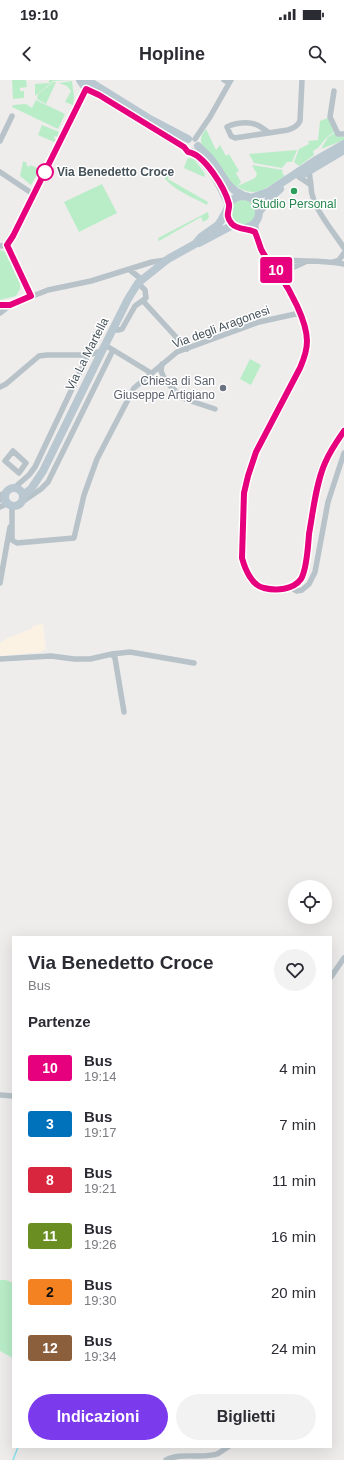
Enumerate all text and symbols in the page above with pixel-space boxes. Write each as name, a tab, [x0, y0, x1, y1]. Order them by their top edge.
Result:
text: 19:10	[20, 6, 58, 23]
icon: back	[16, 43, 38, 65]
icon: search	[306, 43, 328, 65]
text: Hopline	[139, 44, 205, 64]
marker: Via Benedetto Croce	[36, 163, 54, 181]
place label: Via Benedetto Croce	[57, 165, 174, 179]
marker: Studio Personal	[289, 186, 299, 196]
place label: Studio Personal	[252, 197, 336, 211]
line badge: 10	[258, 257, 294, 283]
text: 10	[268, 262, 284, 278]
street label: Via degli Aragonesi	[170, 303, 272, 351]
street label: Via La Martella	[63, 315, 112, 393]
place label: Chiesa di San Giuseppe Artigiano	[114, 374, 215, 402]
marker: Chiesa di San Giuseppe Artigiano	[218, 383, 228, 393]
map controls	[288, 880, 332, 924]
button: locate	[288, 880, 332, 924]
button: heart	[274, 949, 316, 991]
text: Via Benedetto Croce	[28, 952, 213, 973]
text: Bus	[28, 978, 50, 993]
text: Partenze	[28, 1013, 91, 1030]
text: Bus	[84, 1052, 112, 1069]
text: 10	[42, 1060, 58, 1076]
text: 4 min	[279, 1060, 316, 1077]
text: 19:14	[84, 1069, 117, 1084]
text: Bus	[84, 1108, 112, 1125]
text: 3	[46, 1116, 54, 1132]
text: 7 min	[279, 1116, 316, 1133]
text: 19:17	[84, 1125, 117, 1140]
text: Bus	[84, 1164, 112, 1181]
text: 8	[46, 1172, 54, 1188]
text: 11 min	[272, 1172, 316, 1189]
text: 19:21	[84, 1181, 117, 1196]
text: Bus	[84, 1220, 112, 1237]
text: 11	[43, 1228, 57, 1244]
text: 16 min	[271, 1228, 316, 1245]
text: 19:26	[84, 1237, 117, 1252]
text: Bus	[84, 1276, 112, 1293]
text: 2	[46, 1284, 54, 1300]
text: 20 min	[271, 1284, 316, 1301]
text: 19:30	[84, 1293, 117, 1308]
text: Bus	[84, 1332, 112, 1349]
text: 12	[42, 1340, 58, 1356]
text: 24 min	[271, 1340, 316, 1357]
text: 19:34	[84, 1349, 117, 1364]
button: Indicazioni	[28, 1394, 168, 1440]
button: Biglietti	[176, 1394, 316, 1440]

